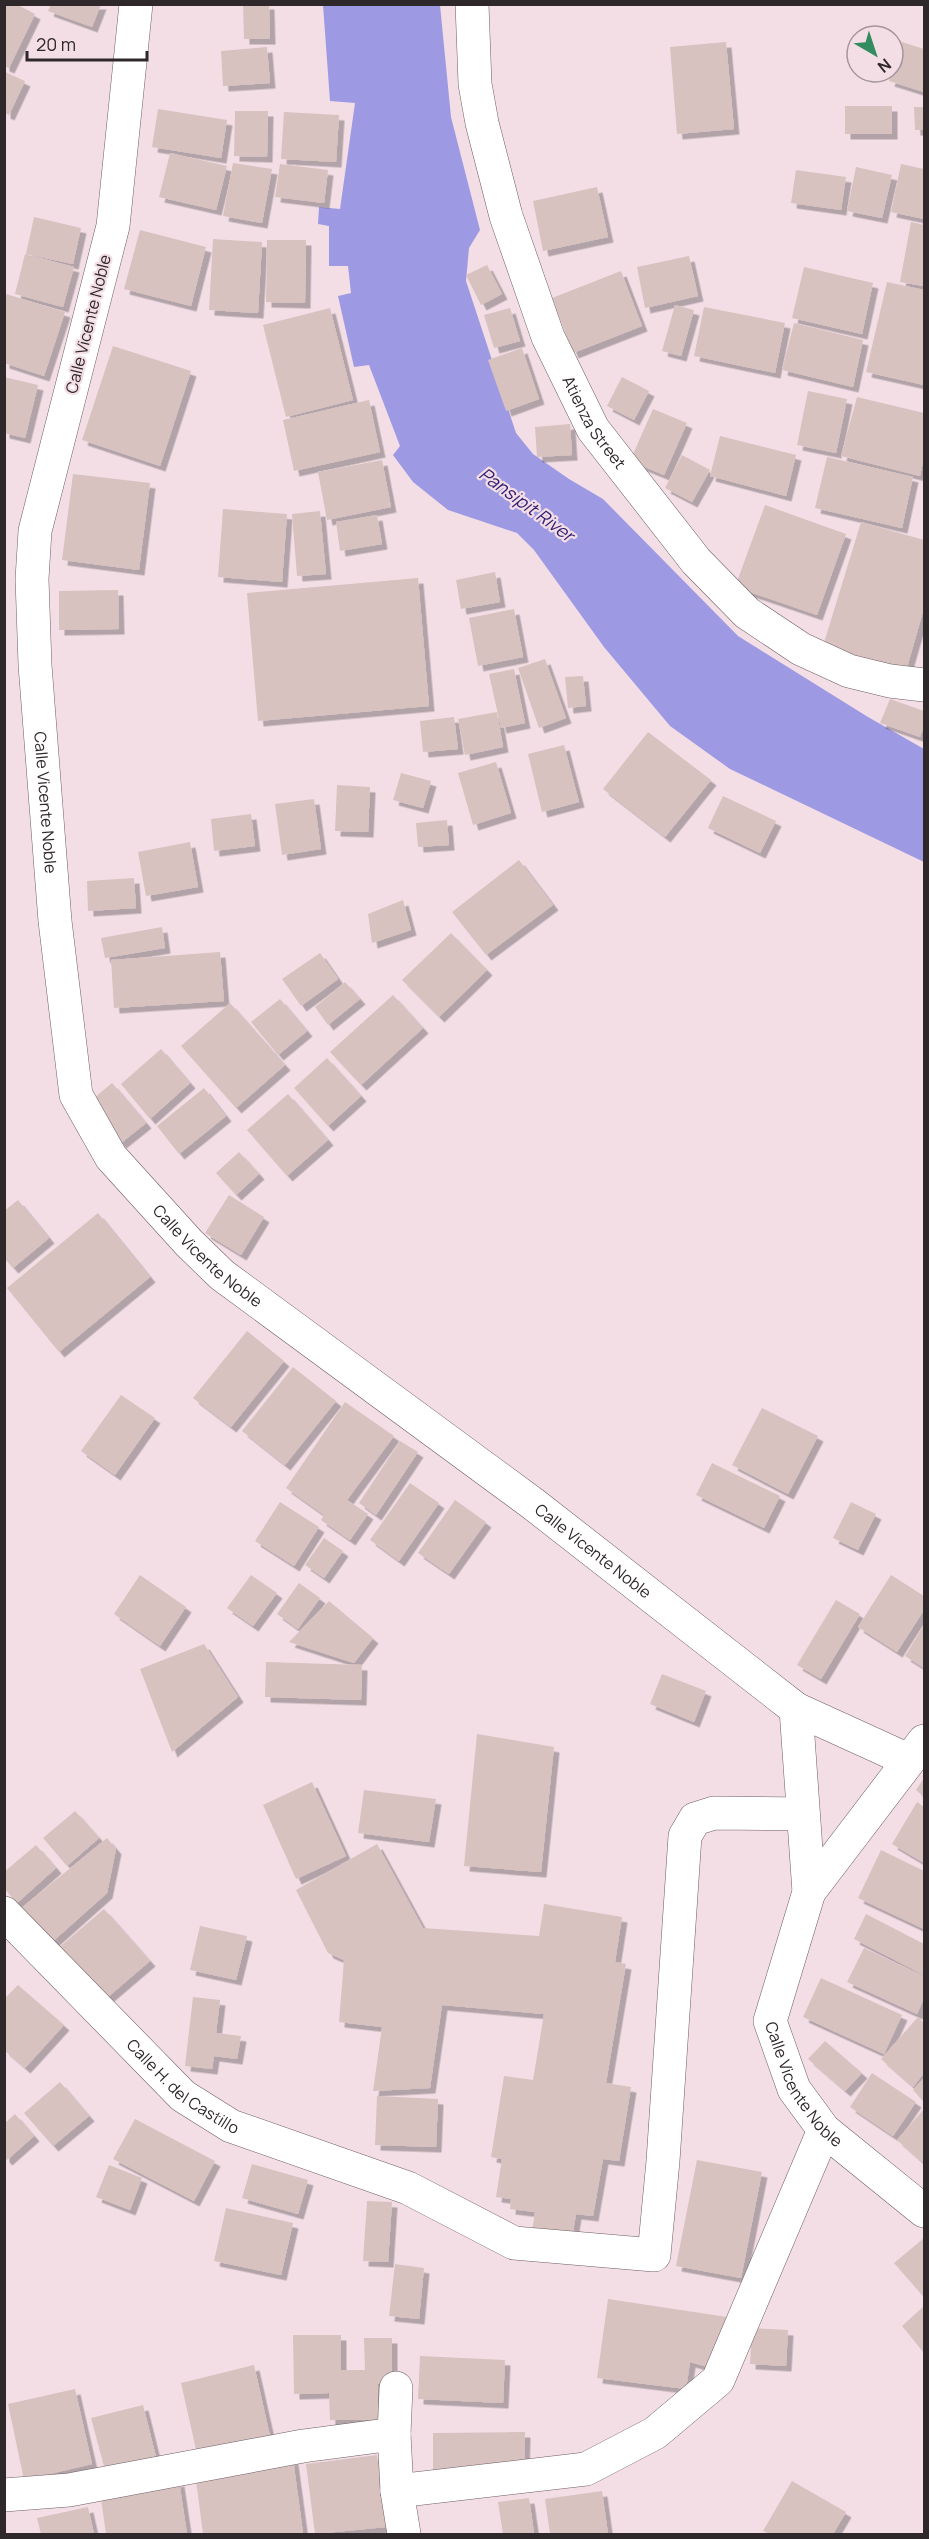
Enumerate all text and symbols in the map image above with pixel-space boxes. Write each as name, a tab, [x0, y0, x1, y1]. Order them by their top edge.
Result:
scale bar	[27, 24, 147, 62]
north arrow	[845, 24, 905, 84]
text: 20 m	[36, 32, 76, 56]
text: N	[873, 53, 896, 78]
street label: Calle Vicente Noble	[60, 252, 116, 396]
street label: Atienza Street	[558, 372, 631, 473]
water label: Pansipit River	[475, 461, 581, 548]
street label: Calle Vicente Noble	[29, 731, 62, 874]
street label: Calle Vicente Noble	[148, 1200, 267, 1312]
street label: Calle Vicente Noble	[530, 1498, 656, 1603]
street label: Calle Vicente Noble	[760, 2019, 847, 2152]
street label: Calle H. del Castillo	[122, 2034, 242, 2139]

